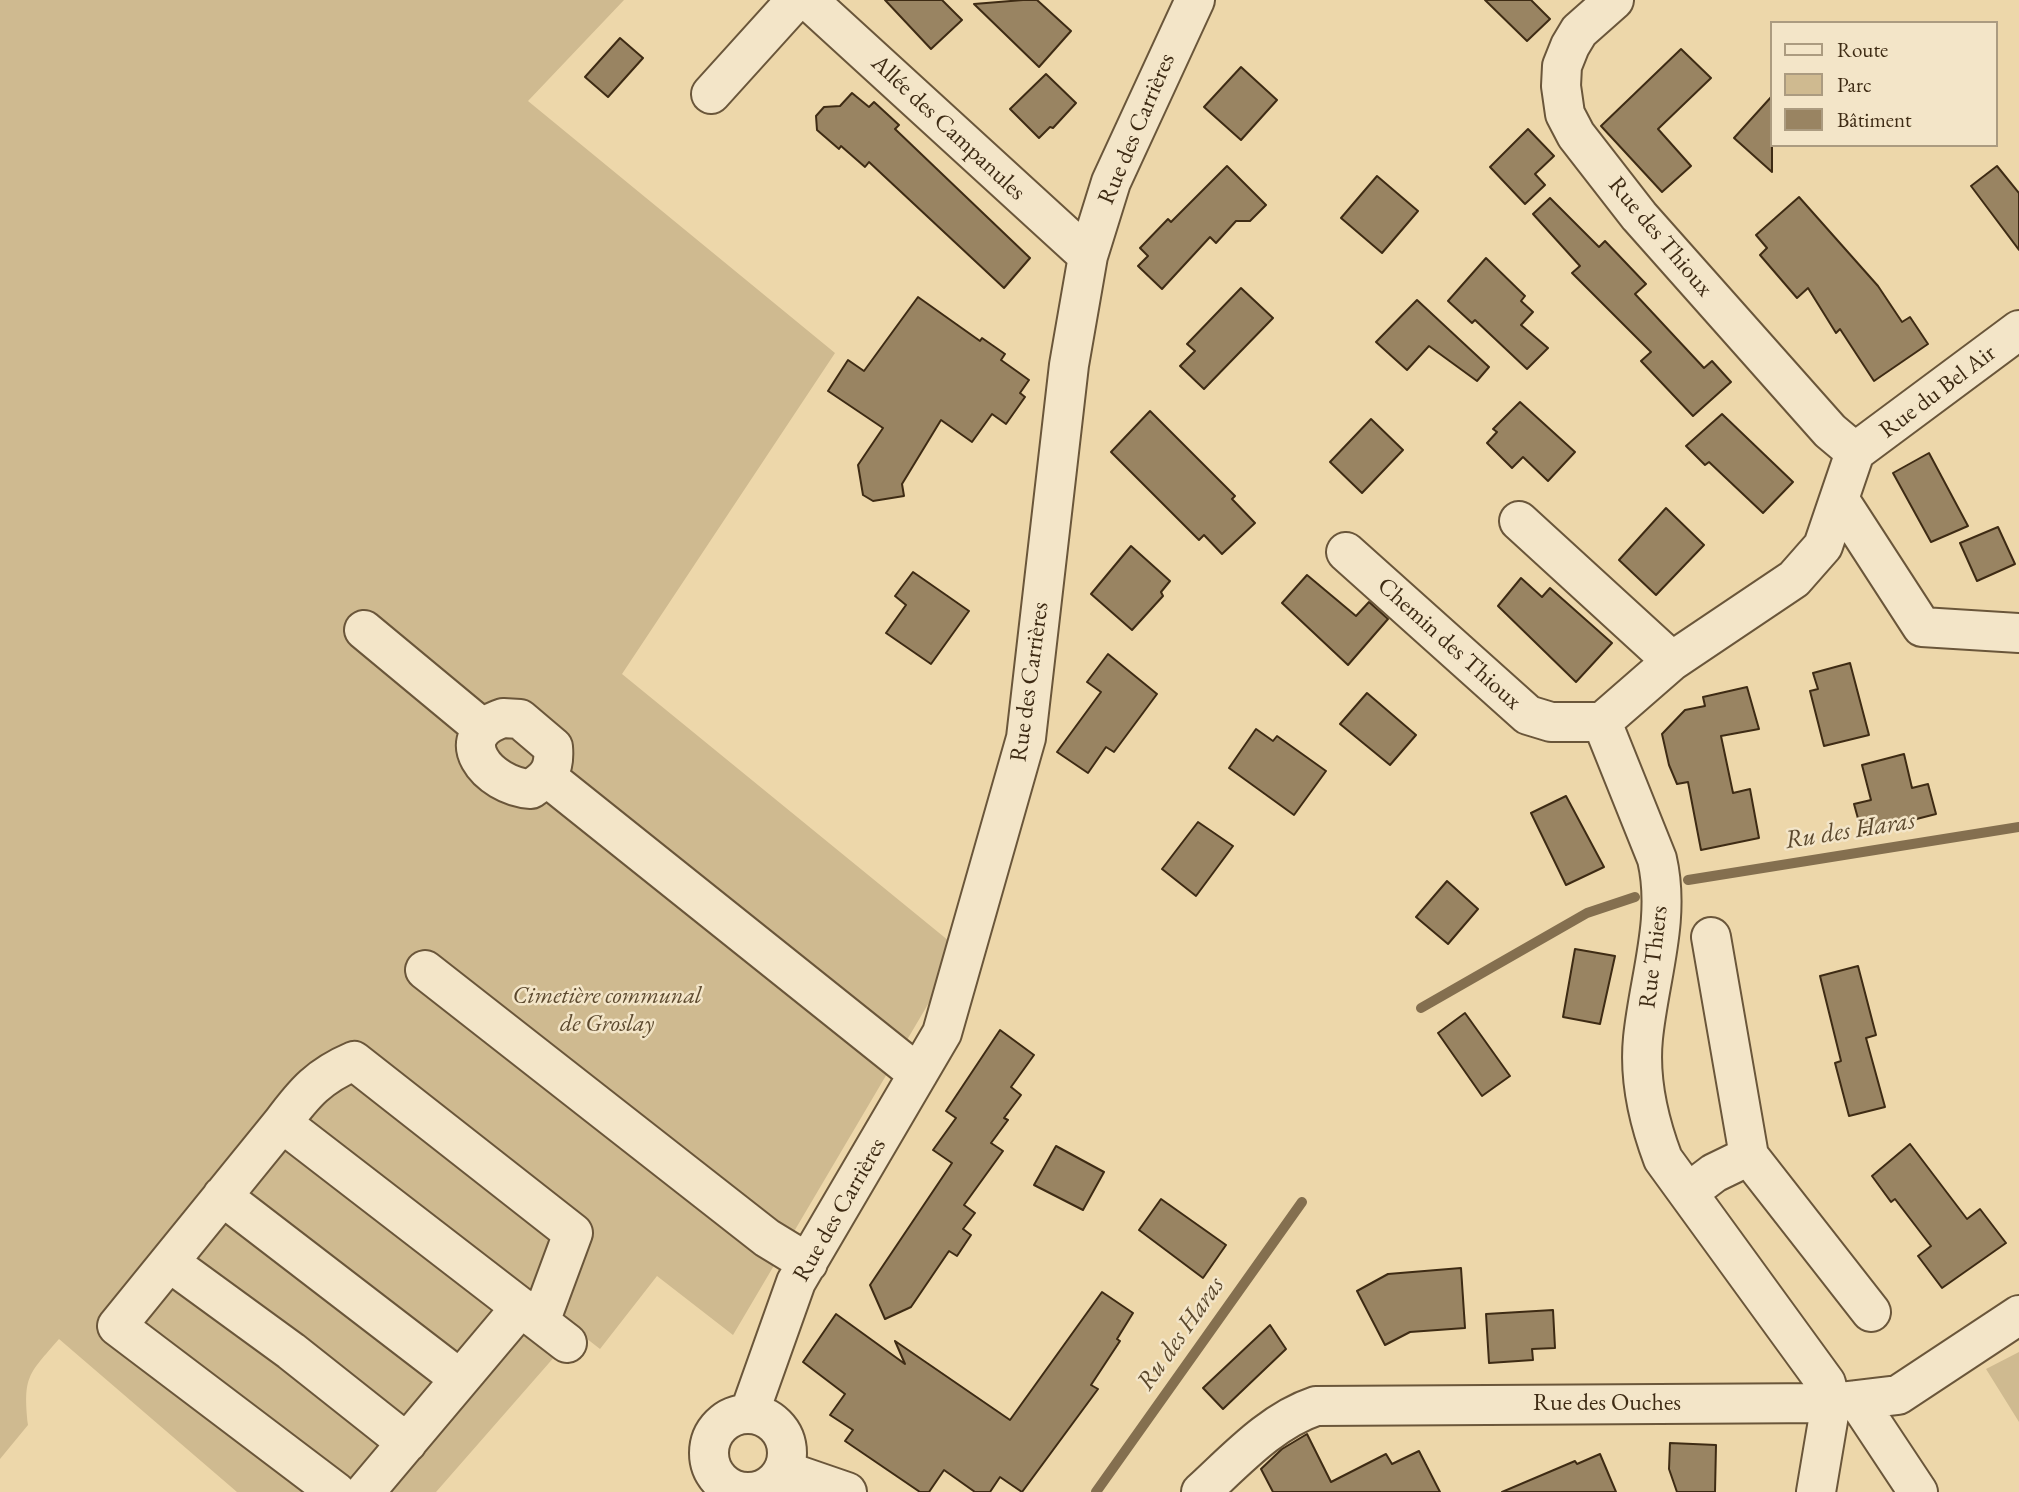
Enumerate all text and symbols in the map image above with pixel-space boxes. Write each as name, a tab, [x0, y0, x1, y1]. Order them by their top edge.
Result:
legend	[1770, 21, 1998, 147]
text: Route	[1837, 36, 1888, 63]
street label: Allée des Campanules	[865, 49, 1031, 207]
street label: Rue des Carrières	[1092, 49, 1182, 209]
text: Parc	[1837, 71, 1871, 98]
text: Bâtiment	[1837, 106, 1912, 133]
street label: Rue des Thioux	[1602, 171, 1718, 303]
street label: Rue du Bel Air	[1874, 339, 2002, 445]
street label: Chemin des Thioux	[1371, 572, 1527, 716]
street label: Rue des Carrières	[1005, 600, 1055, 764]
water label: Ru des Haras	[1783, 805, 1917, 857]
street label: Rue Thiers	[1633, 904, 1675, 1010]
park label: Cimetière communal de Groslay	[512, 982, 702, 1038]
street label: Rue des Carrières	[787, 1133, 893, 1287]
water label: Ru des Haras	[1131, 1271, 1231, 1397]
street label: Rue des Ouches	[1533, 1389, 1681, 1417]

